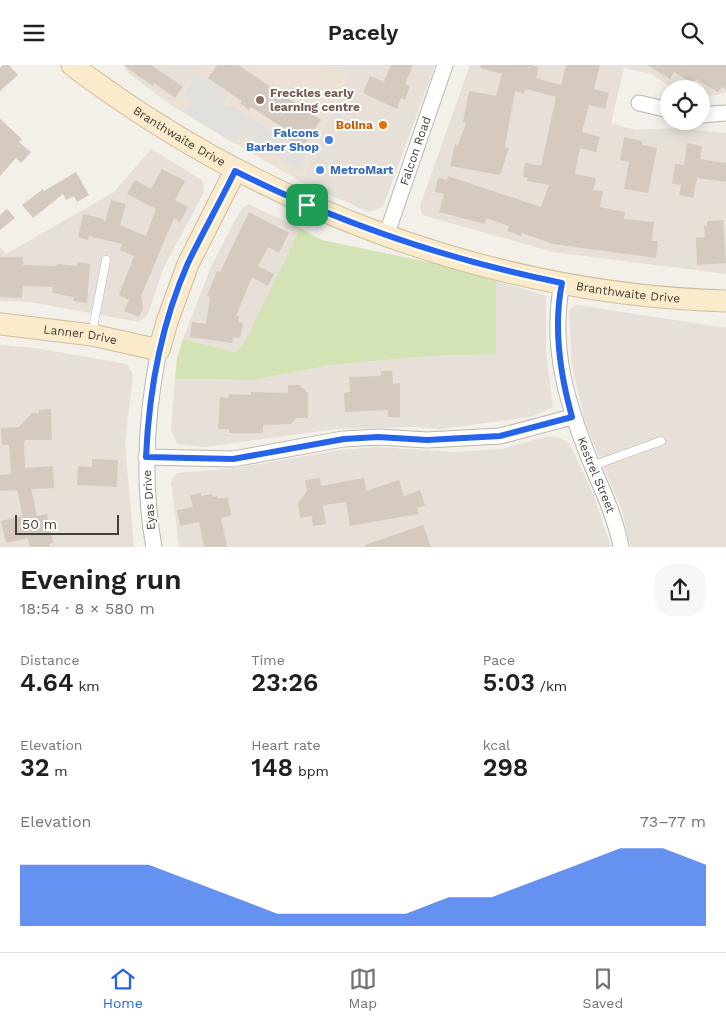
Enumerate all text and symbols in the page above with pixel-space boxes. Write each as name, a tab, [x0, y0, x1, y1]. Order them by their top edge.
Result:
icon: menu	[20, 19, 48, 47]
icon: search	[678, 19, 706, 47]
text: Pacely	[328, 20, 398, 45]
map controls	[660, 80, 710, 130]
button: locate	[660, 80, 710, 130]
place label: Freckles early learning centre	[270, 86, 360, 114]
marker: Freckles early learning centre	[254, 94, 266, 106]
street label: Branthwaite Drive	[131, 103, 228, 169]
street label: Falcon Road	[397, 115, 434, 187]
place label: Bolina	[336, 118, 373, 132]
marker: Bolina	[377, 119, 389, 131]
place label: Falcons Barber Shop	[246, 126, 320, 154]
marker: Falcons Barber Shop	[323, 134, 335, 146]
place label: MetroMart	[330, 163, 394, 177]
marker: MetroMart	[314, 164, 326, 176]
pin	[286, 184, 328, 226]
icon: arrive	[293, 191, 321, 219]
street label: Branthwaite Drive	[575, 279, 681, 306]
street label: Lanner Drive	[43, 322, 119, 347]
street label: Kestrel Street	[574, 435, 618, 515]
street label: Eyas Drive	[140, 469, 158, 531]
scale bar	[15, 512, 119, 535]
text: 50 m	[22, 516, 57, 532]
text: Evening run	[20, 563, 181, 596]
button: share	[654, 564, 706, 616]
text: 18:54 · 8 × 580 m	[20, 599, 155, 618]
text: Distance	[20, 652, 80, 668]
text: Time	[251, 652, 285, 668]
text: Pace	[483, 652, 515, 668]
text: 4.64	[20, 668, 74, 697]
text: 23:26	[251, 668, 318, 697]
text: 5:03	[483, 668, 535, 697]
text: km	[74, 678, 100, 694]
text: /km	[535, 678, 567, 694]
text: Elevation	[20, 737, 83, 753]
text: Heart rate	[251, 737, 321, 753]
text: kcal	[483, 737, 510, 753]
text: 32	[20, 753, 50, 782]
text: 148	[251, 753, 293, 782]
text: 298	[483, 753, 528, 782]
text: m	[50, 763, 68, 779]
text: bpm	[293, 763, 329, 779]
text: Elevation	[20, 812, 91, 831]
text: 73–77 m	[640, 812, 706, 831]
tab: Home	[103, 965, 143, 1011]
tab: Map	[348, 965, 377, 1011]
tab: Saved	[583, 965, 623, 1011]

